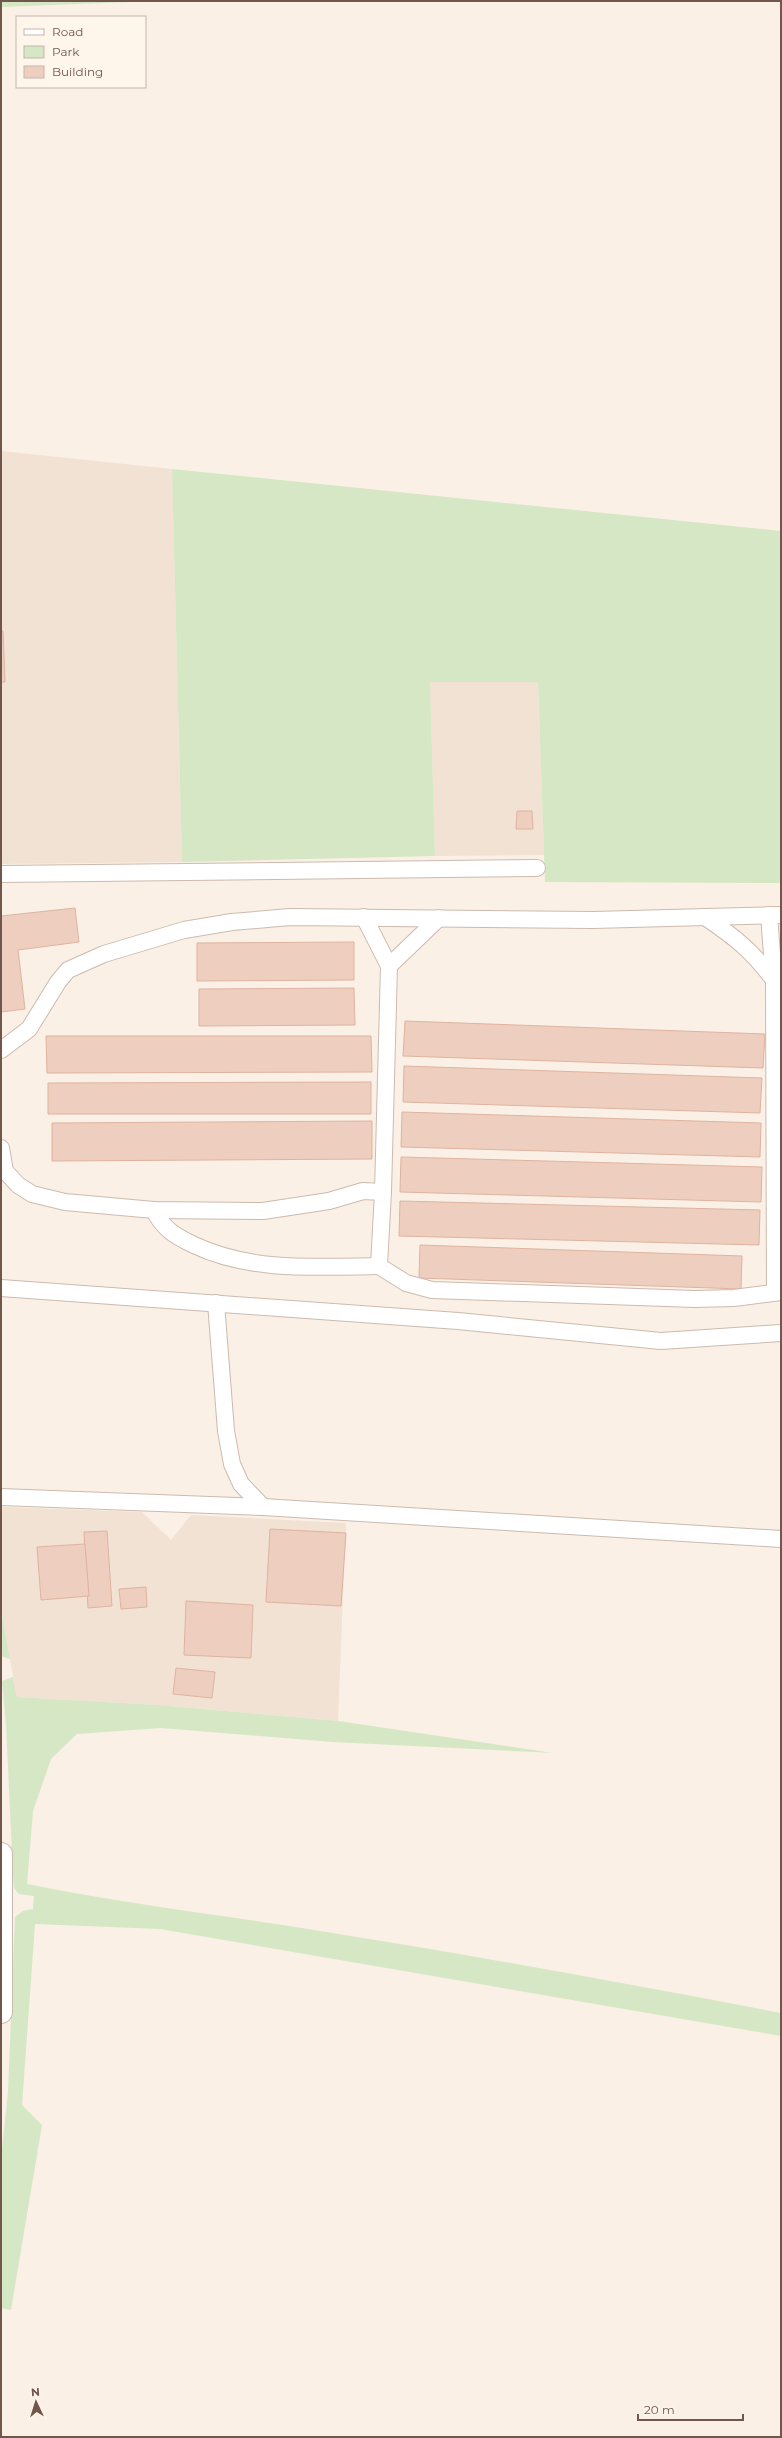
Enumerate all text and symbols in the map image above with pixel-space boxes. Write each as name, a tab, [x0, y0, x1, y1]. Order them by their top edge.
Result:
legend	[16, 16, 146, 88]
text: Road	[52, 24, 83, 39]
text: Park	[52, 44, 80, 59]
text: Building	[52, 64, 103, 79]
north arrow	[16, 2382, 56, 2422]
text: N	[30, 2385, 40, 2399]
scale bar	[638, 2396, 743, 2422]
text: 20 m	[644, 2402, 675, 2417]

